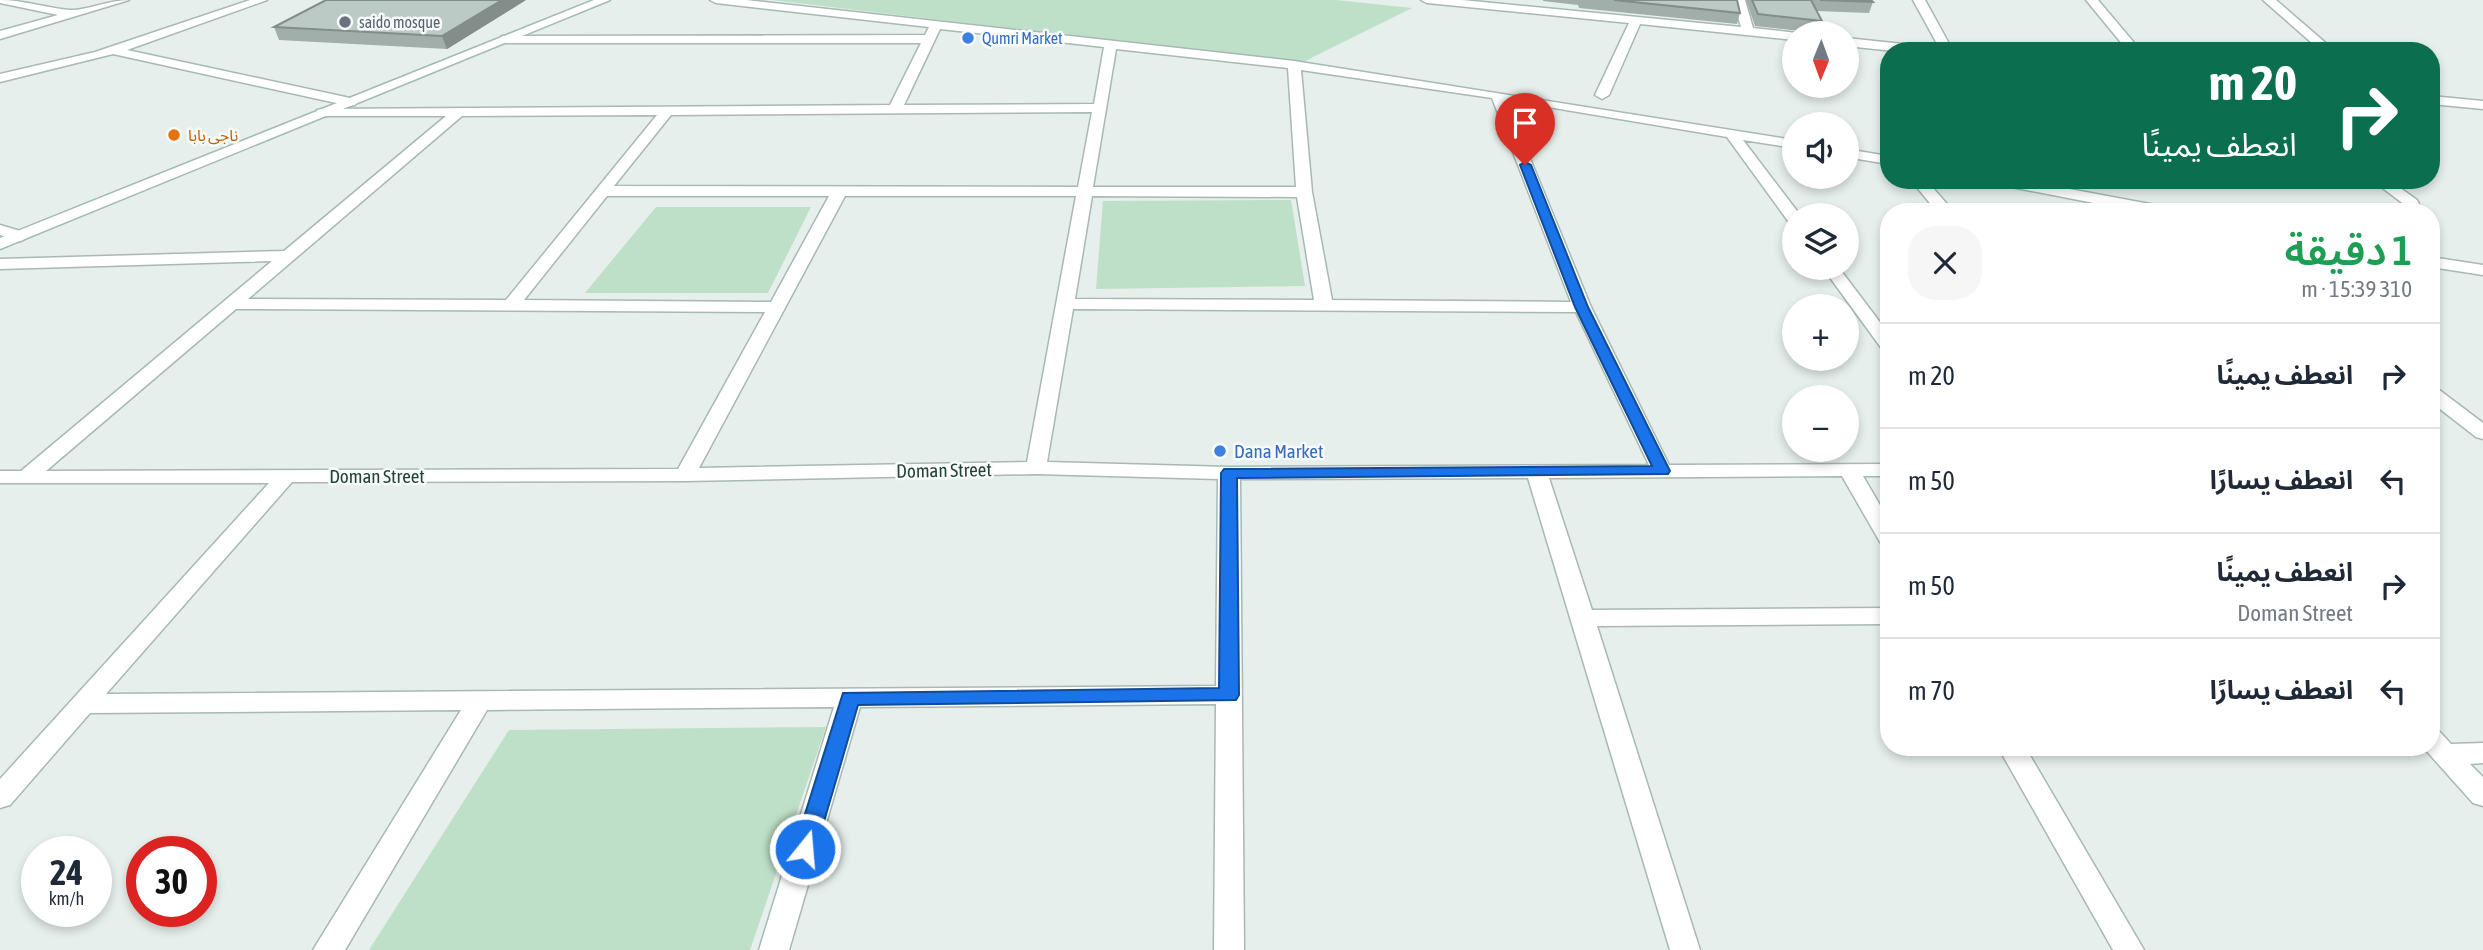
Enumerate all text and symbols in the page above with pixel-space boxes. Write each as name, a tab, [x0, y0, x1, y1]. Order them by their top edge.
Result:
place label: saido mosque	[359, 13, 440, 32]
marker: saido mosque	[337, 14, 353, 30]
north arrow	[1782, 21, 1858, 98]
map controls	[1782, 21, 1859, 462]
place label: Qumri Market	[982, 29, 1063, 47]
marker: Qumri Market	[960, 30, 976, 46]
text: 20 m	[2209, 54, 2297, 110]
icon: right	[2321, 70, 2412, 161]
pin	[1495, 93, 1555, 165]
icon: arrive	[1506, 104, 1544, 142]
button: sound	[1782, 112, 1859, 189]
place label: ناجى بابا	[188, 126, 238, 145]
text: انعطف يمينًا	[2142, 126, 2297, 163]
marker: ناجى بابا	[166, 127, 182, 143]
button: layers	[1782, 203, 1859, 280]
button: close	[1908, 226, 1982, 300]
text: 1 دقيقة	[2285, 226, 2412, 274]
text: 310 m · 15:39	[2301, 276, 2412, 302]
button: +	[1782, 294, 1859, 371]
icon: right	[2374, 357, 2412, 395]
text: انعطف يمينًا	[2216, 360, 2353, 390]
text: 20 m	[1908, 361, 1955, 391]
button: −	[1782, 385, 1859, 462]
place label: Dana Market	[1234, 440, 1323, 462]
marker: Dana Market	[1212, 443, 1228, 459]
street label: Doman Street	[896, 458, 992, 482]
icon: left	[2374, 462, 2412, 500]
street label: Doman Street	[329, 465, 425, 487]
text: انعطف يسارًا	[2210, 465, 2353, 495]
text: 50 m	[1908, 466, 1955, 496]
text: انعطف يمينًا	[2216, 557, 2353, 587]
icon: right	[2374, 567, 2412, 605]
text: 50 m	[1908, 571, 1955, 601]
text: Doman Street	[2237, 600, 2353, 626]
icon: left	[2374, 672, 2412, 710]
text: انعطف يسارًا	[2210, 675, 2353, 705]
text: 70 m	[1908, 676, 1955, 706]
position arrow	[768, 812, 842, 886]
speed limit sign: 30	[126, 836, 217, 927]
text: 24	[50, 852, 83, 892]
text: km/h	[49, 888, 84, 909]

